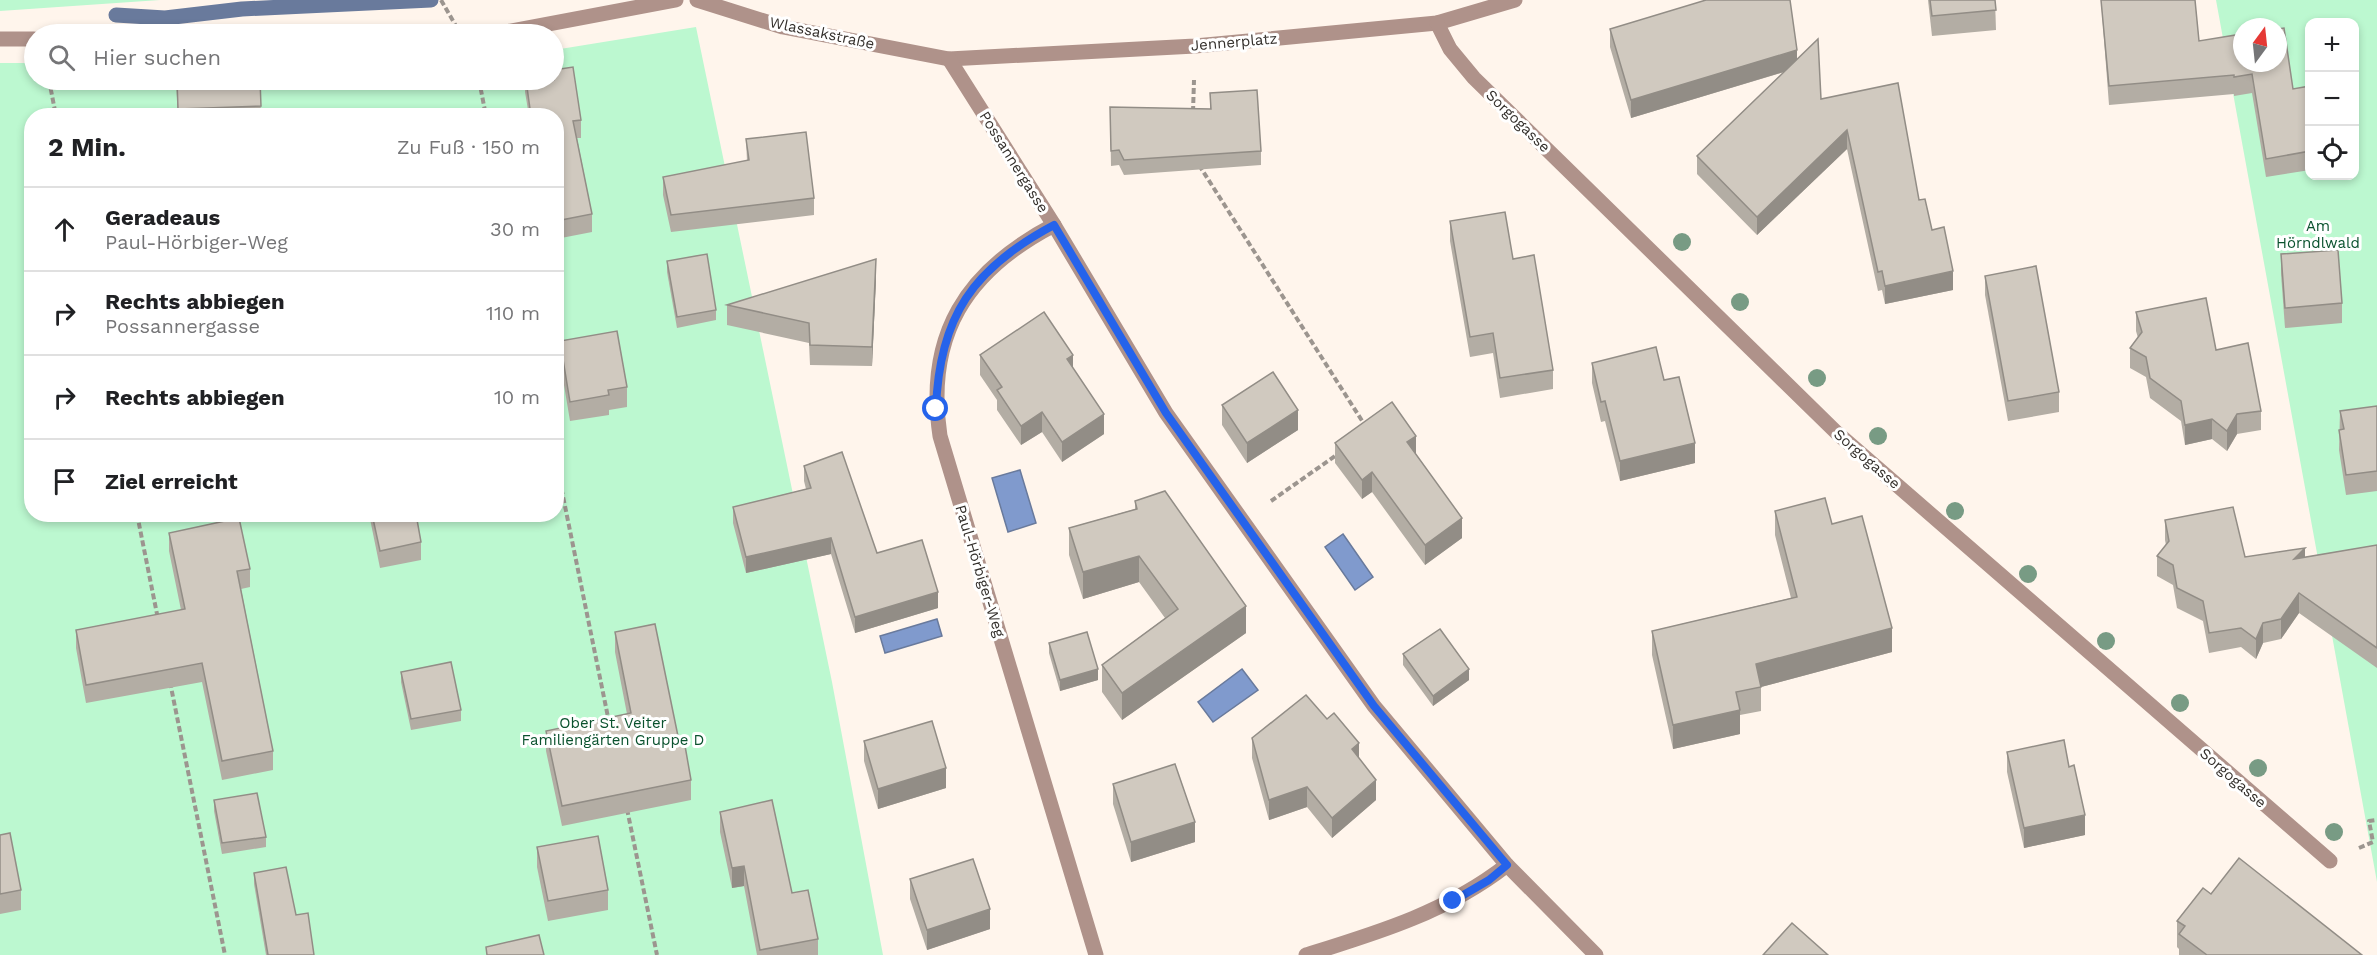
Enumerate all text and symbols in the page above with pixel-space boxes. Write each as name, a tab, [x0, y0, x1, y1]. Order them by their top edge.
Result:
street label: Wlassakstraße	[768, 13, 876, 53]
north arrow	[2233, 18, 2287, 72]
map controls	[2305, 18, 2359, 180]
button: +	[2305, 18, 2359, 72]
search box	[24, 24, 564, 90]
street label: Jennerplatz	[1190, 29, 1278, 55]
icon: search	[45, 41, 78, 74]
text: Hier suchen	[93, 45, 221, 70]
button: −	[2305, 72, 2359, 126]
street label: Sorgogasse	[1482, 86, 1554, 156]
street label: Possannergasse	[976, 108, 1052, 216]
button: locate	[2305, 126, 2359, 180]
text: 2 Min.	[48, 132, 126, 162]
text: Zu Fuß · 150 m	[397, 135, 540, 159]
text: Geradeaus	[105, 205, 220, 230]
icon: ahead	[48, 213, 81, 246]
text: 30 m	[490, 217, 540, 241]
park label: Am Hörndlwald	[2276, 217, 2360, 252]
text: Paul-Hörbiger-Weg	[105, 230, 288, 254]
text: Rechts abbiegen	[105, 289, 285, 314]
icon: right	[48, 297, 81, 330]
text: 110 m	[486, 301, 540, 325]
text: Possannergasse	[105, 314, 260, 338]
icon: right	[48, 381, 81, 414]
text: Rechts abbiegen	[105, 385, 285, 410]
text: 10 m	[494, 385, 540, 409]
route start	[922, 395, 948, 421]
street label: Sorgogasse	[1830, 425, 1904, 493]
icon: arrive	[48, 465, 81, 498]
text: Ziel erreicht	[105, 469, 238, 494]
street label: Paul-Hörbiger-Weg	[951, 503, 1009, 639]
park label: Ober St. Veiter Familiengärten Gruppe D	[522, 714, 704, 749]
street label: Sorgogasse	[2196, 744, 2270, 812]
route end	[1439, 887, 1465, 913]

